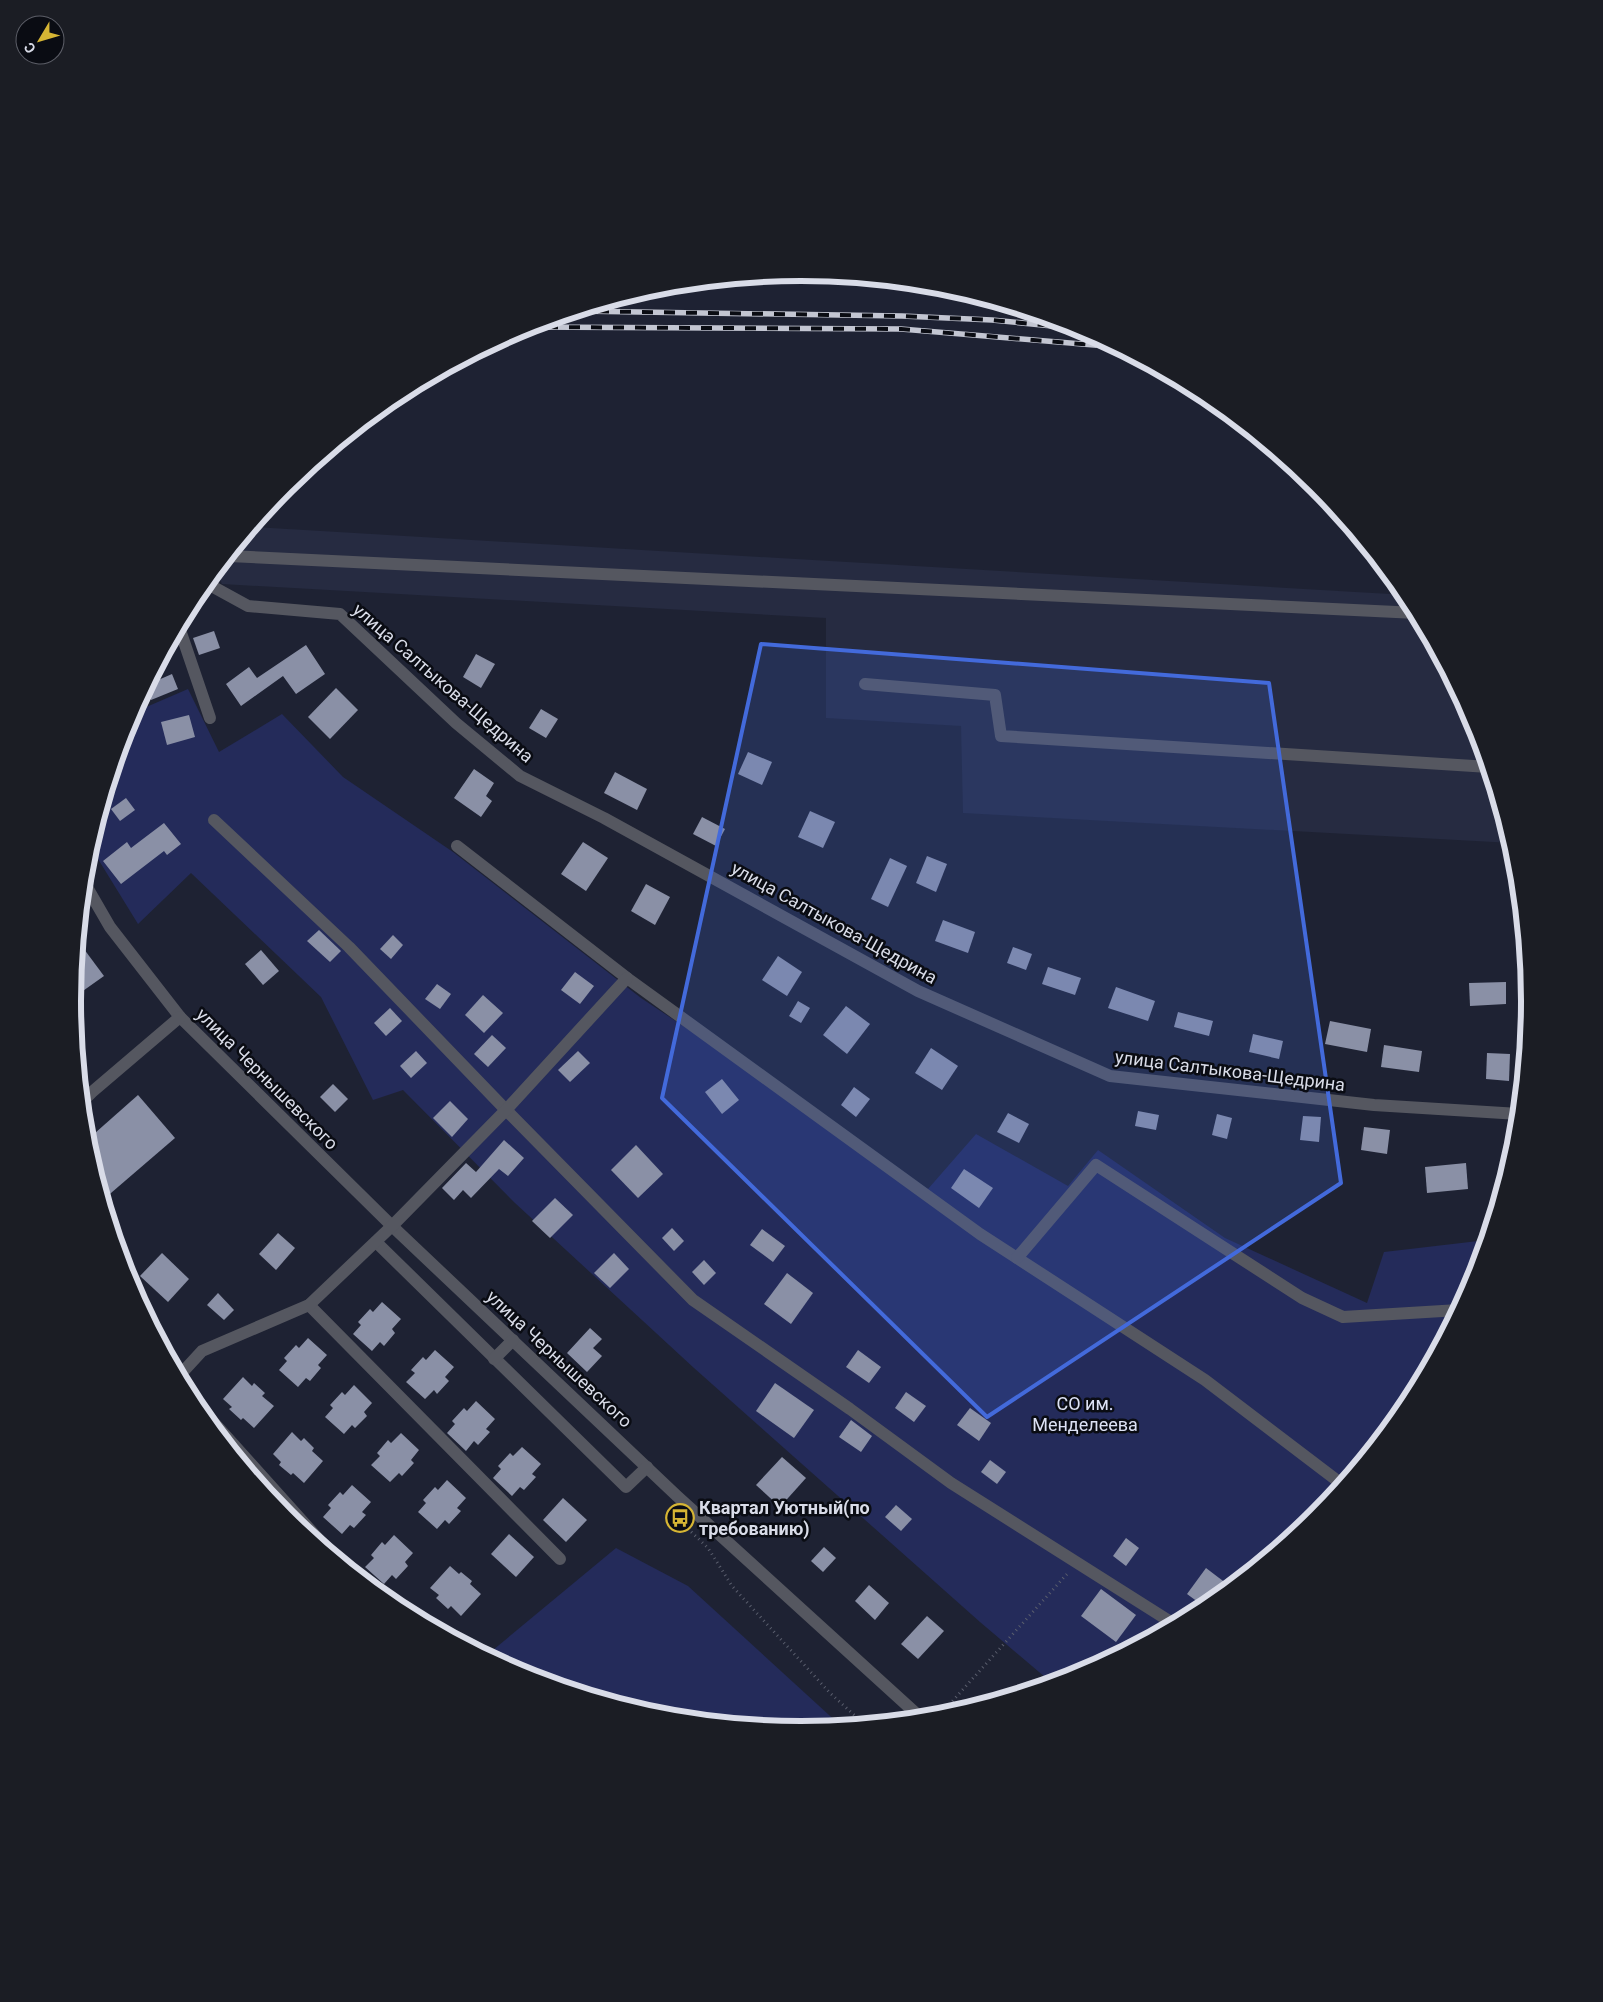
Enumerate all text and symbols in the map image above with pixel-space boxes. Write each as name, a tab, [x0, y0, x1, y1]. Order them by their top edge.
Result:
north arrow	[15, 15, 65, 65]
text: С	[21, 39, 39, 57]
street label: улица Салтыкова-Щедрина	[349, 599, 538, 767]
street label: улица Салтыкова-Щедрина	[728, 857, 941, 988]
street label: улица Чернышевского	[192, 1004, 342, 1154]
street label: улица Салтыкова-Щедрина	[1114, 1046, 1346, 1095]
street label: улица Чернышевского	[482, 1286, 637, 1432]
park label: СО им. Менделеева	[1032, 1393, 1138, 1435]
place label: Квартал Уютный(по требованию)	[699, 1497, 870, 1540]
bus stop icon: Квартал Уютный(по требованию)	[665, 1503, 695, 1533]

